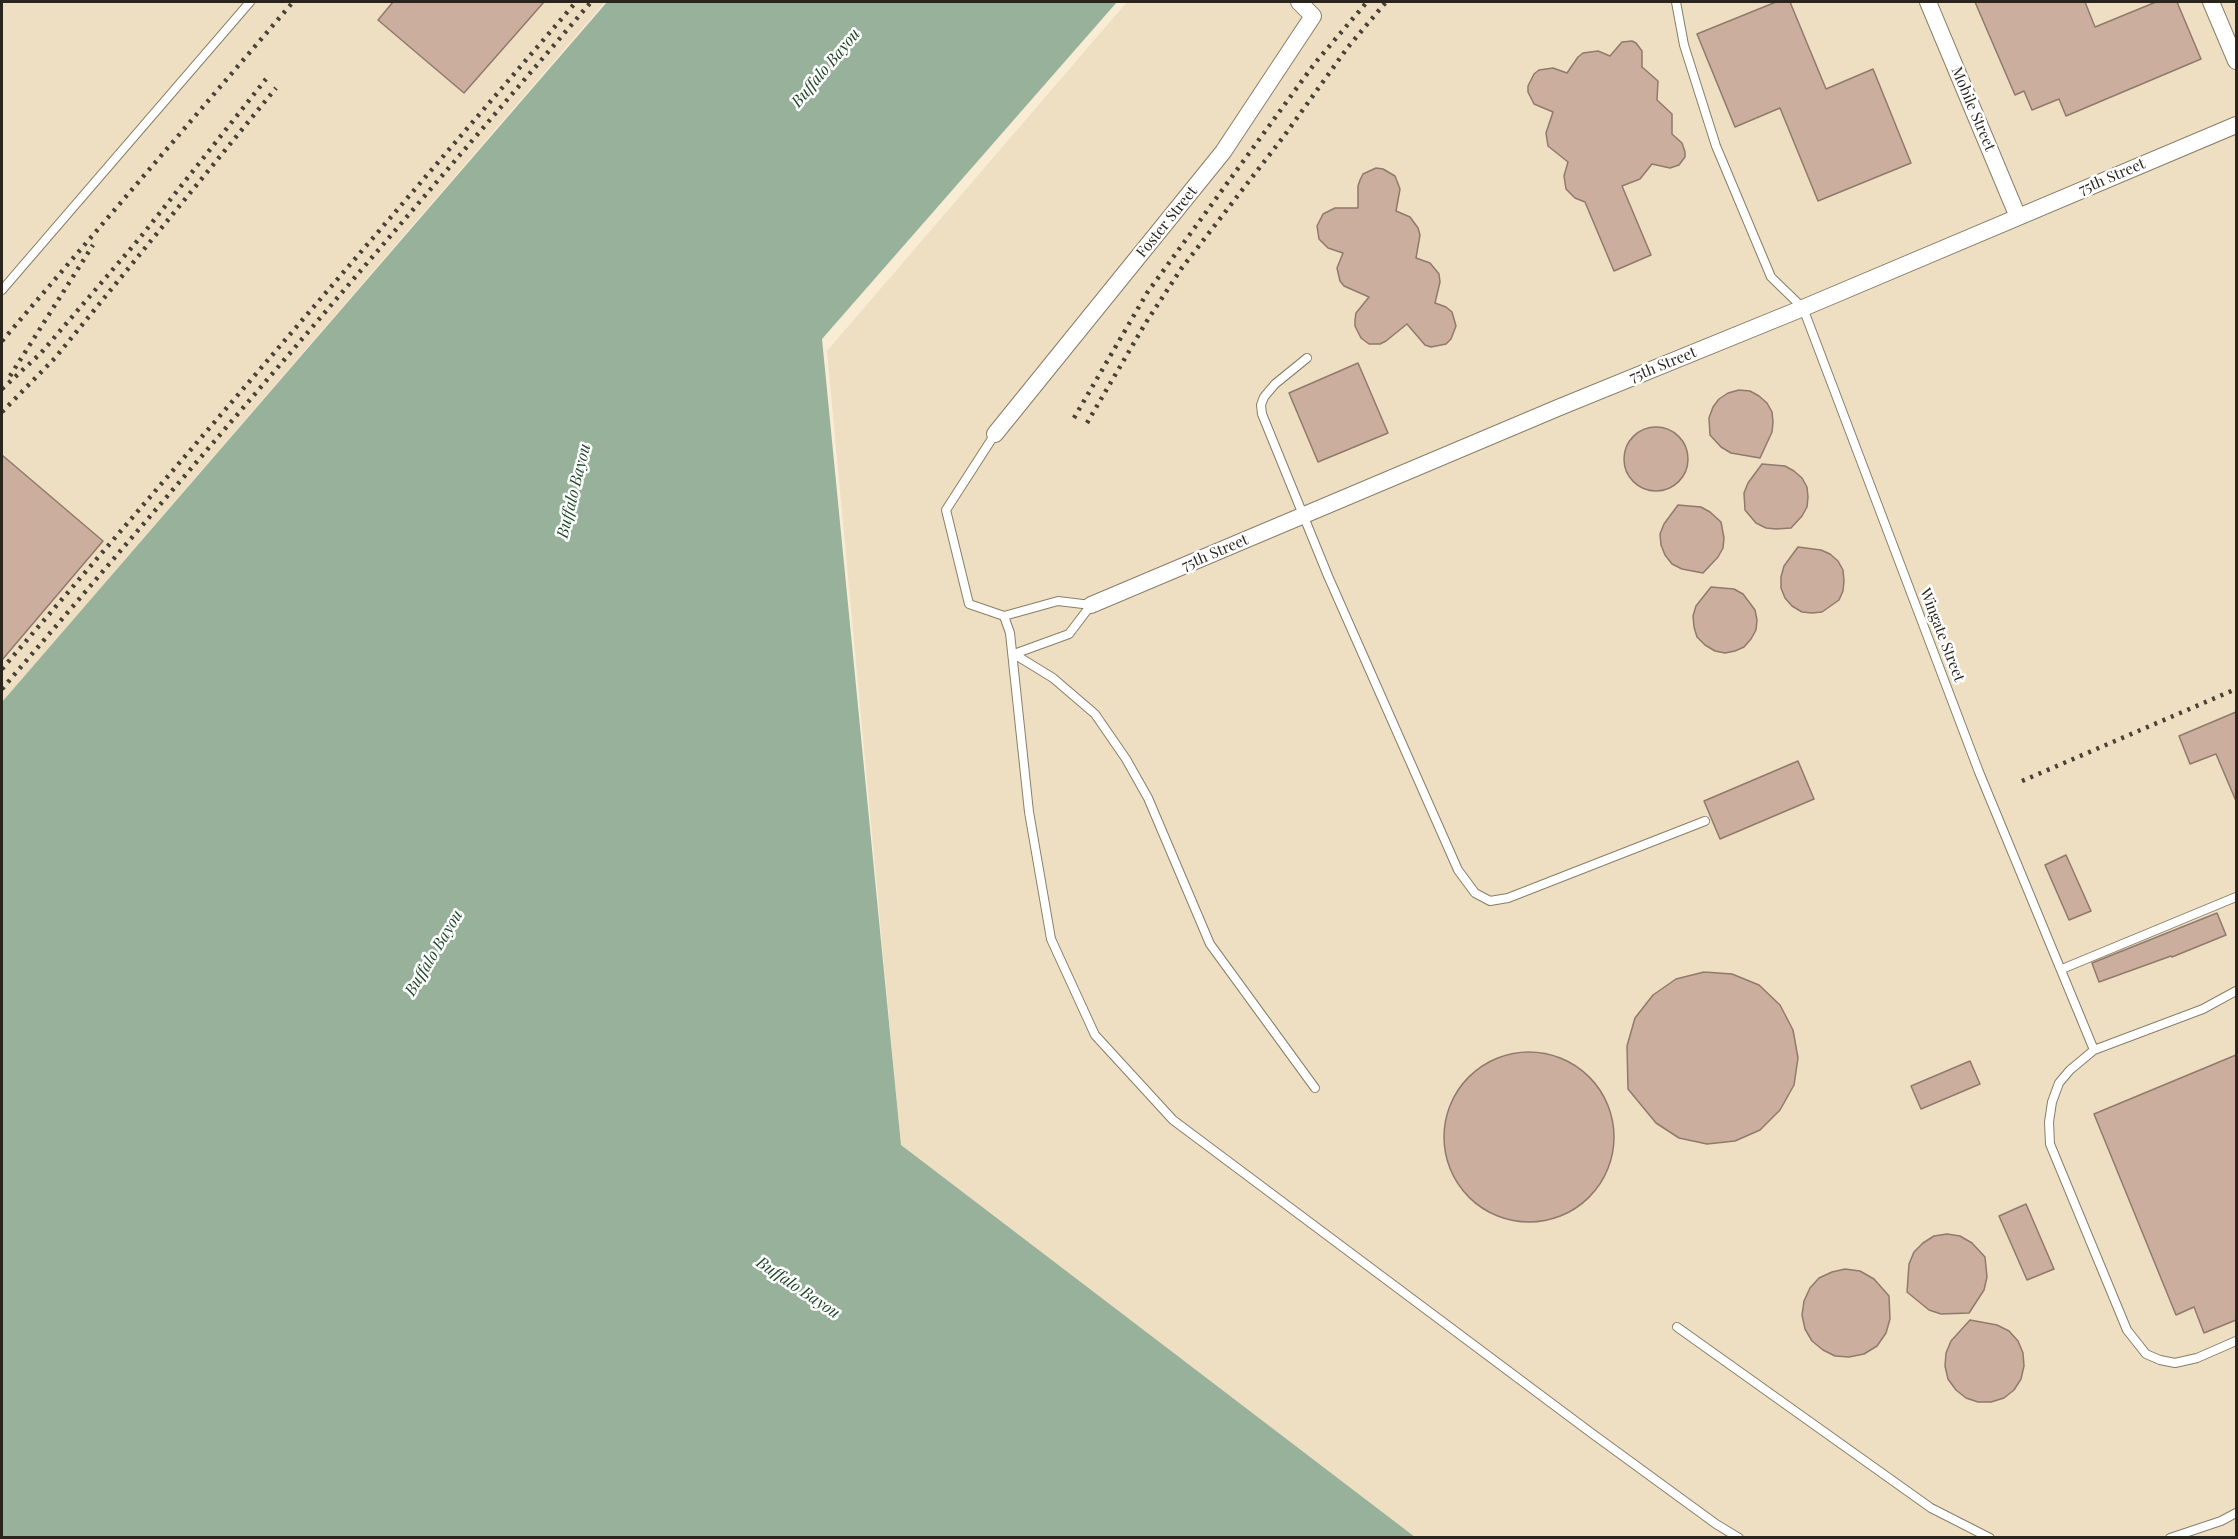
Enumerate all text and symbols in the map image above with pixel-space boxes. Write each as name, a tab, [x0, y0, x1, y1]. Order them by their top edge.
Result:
water label: Buffalo Bayou	[788, 25, 864, 111]
street label: Mobile Street	[1947, 64, 1999, 154]
street label: 75th Street	[2076, 155, 2148, 199]
street label: Foster Street	[1133, 183, 1201, 261]
street label: 75th Street	[1627, 343, 1699, 387]
water label: Buffalo Bayou	[553, 442, 595, 540]
street label: 75th Street	[1179, 531, 1251, 575]
street label: Wingate Street	[1916, 586, 1968, 684]
water label: Buffalo Bayou	[401, 907, 467, 999]
water label: Buffalo Bayou	[753, 1253, 843, 1323]

